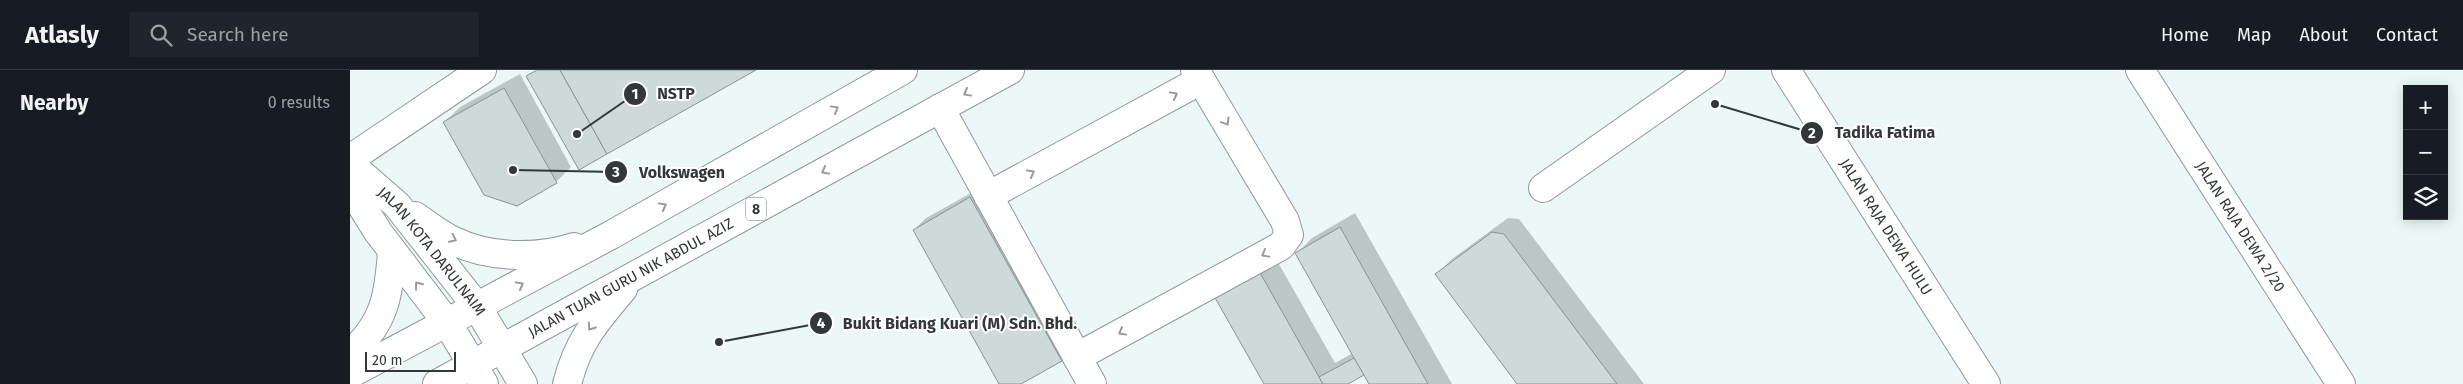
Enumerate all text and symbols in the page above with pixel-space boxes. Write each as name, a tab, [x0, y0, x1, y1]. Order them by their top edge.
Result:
search box	[129, 12, 479, 57]
text: Atlasly	[25, 21, 99, 49]
icon: search	[147, 21, 175, 49]
text: Search here	[187, 23, 289, 46]
text: Home	[2161, 24, 2209, 46]
text: Map	[2237, 24, 2271, 46]
text: About	[2299, 24, 2348, 46]
text: Contact	[2376, 24, 2438, 46]
callout: NSTP	[622, 78, 705, 109]
text: NSTP	[657, 84, 695, 103]
text: 1	[632, 85, 638, 103]
map controls	[2403, 85, 2448, 220]
button: +	[2403, 85, 2448, 130]
one-way arrow	[964, 87, 973, 97]
text: Nearby	[20, 90, 88, 116]
one-way arrow	[1168, 91, 1177, 101]
text: 0 results	[268, 93, 330, 112]
one-way arrow	[829, 105, 838, 115]
one-way arrow	[1219, 116, 1229, 125]
callout: Tadika Fatima	[1800, 117, 1945, 148]
text: Tadika Fatima	[1835, 123, 1935, 142]
text: 2	[1808, 124, 1816, 142]
button: −	[2403, 130, 2448, 175]
street label: JALAN RAJA DEWA HULU	[1836, 155, 1936, 298]
callout: Volkswagen	[604, 157, 735, 188]
street label: JALAN RAJA DEWA 2/20	[2192, 158, 2289, 295]
text: 3	[611, 163, 620, 181]
text: Volkswagen	[638, 163, 725, 182]
one-way arrow	[821, 165, 830, 175]
one-way arrow	[1026, 169, 1035, 179]
button: layers	[2403, 175, 2448, 220]
street label: JALAN KOTA DARULNAIM	[374, 183, 489, 319]
road number: 8	[746, 198, 766, 220]
one-way arrow	[657, 202, 666, 212]
street label: JALAN TUAN GURU NIK ABDUL AZIZ	[525, 214, 737, 341]
one-way arrow	[448, 233, 457, 243]
one-way arrow	[1261, 248, 1270, 258]
one-way arrow	[415, 281, 424, 291]
one-way arrow	[515, 281, 524, 291]
callout: Bukit Bidang Kuari (M) Sdn. Bhd.	[808, 308, 1088, 339]
text: 4	[817, 314, 826, 332]
text: Bukit Bidang Kuari (M) Sdn. Bhd.	[843, 314, 1077, 333]
one-way arrow	[588, 321, 597, 331]
one-way arrow	[1118, 326, 1127, 336]
scale bar	[365, 349, 456, 372]
text: 20 m	[372, 352, 402, 369]

